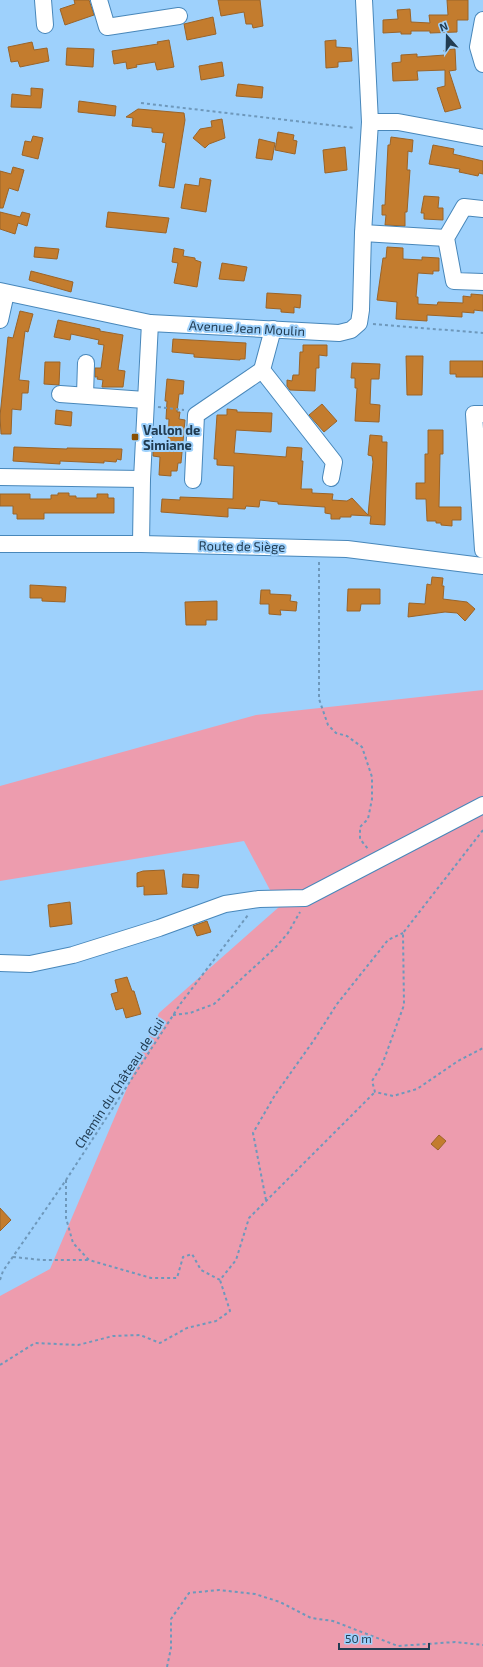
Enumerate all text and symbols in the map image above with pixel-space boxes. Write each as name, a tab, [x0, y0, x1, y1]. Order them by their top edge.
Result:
north arrow	[427, 16, 467, 56]
text: N	[437, 19, 449, 34]
street label: Avenue Jean Moulin	[189, 317, 305, 339]
place label: Vallon de Simiane	[143, 422, 200, 453]
marker: Vallon de Simiane	[130, 432, 140, 442]
street label: Route de Siège	[199, 537, 285, 555]
street label: Chemin du Château de Gui	[71, 1015, 167, 1151]
scale bar	[339, 1625, 429, 1651]
text: 50 m	[345, 1631, 372, 1645]

